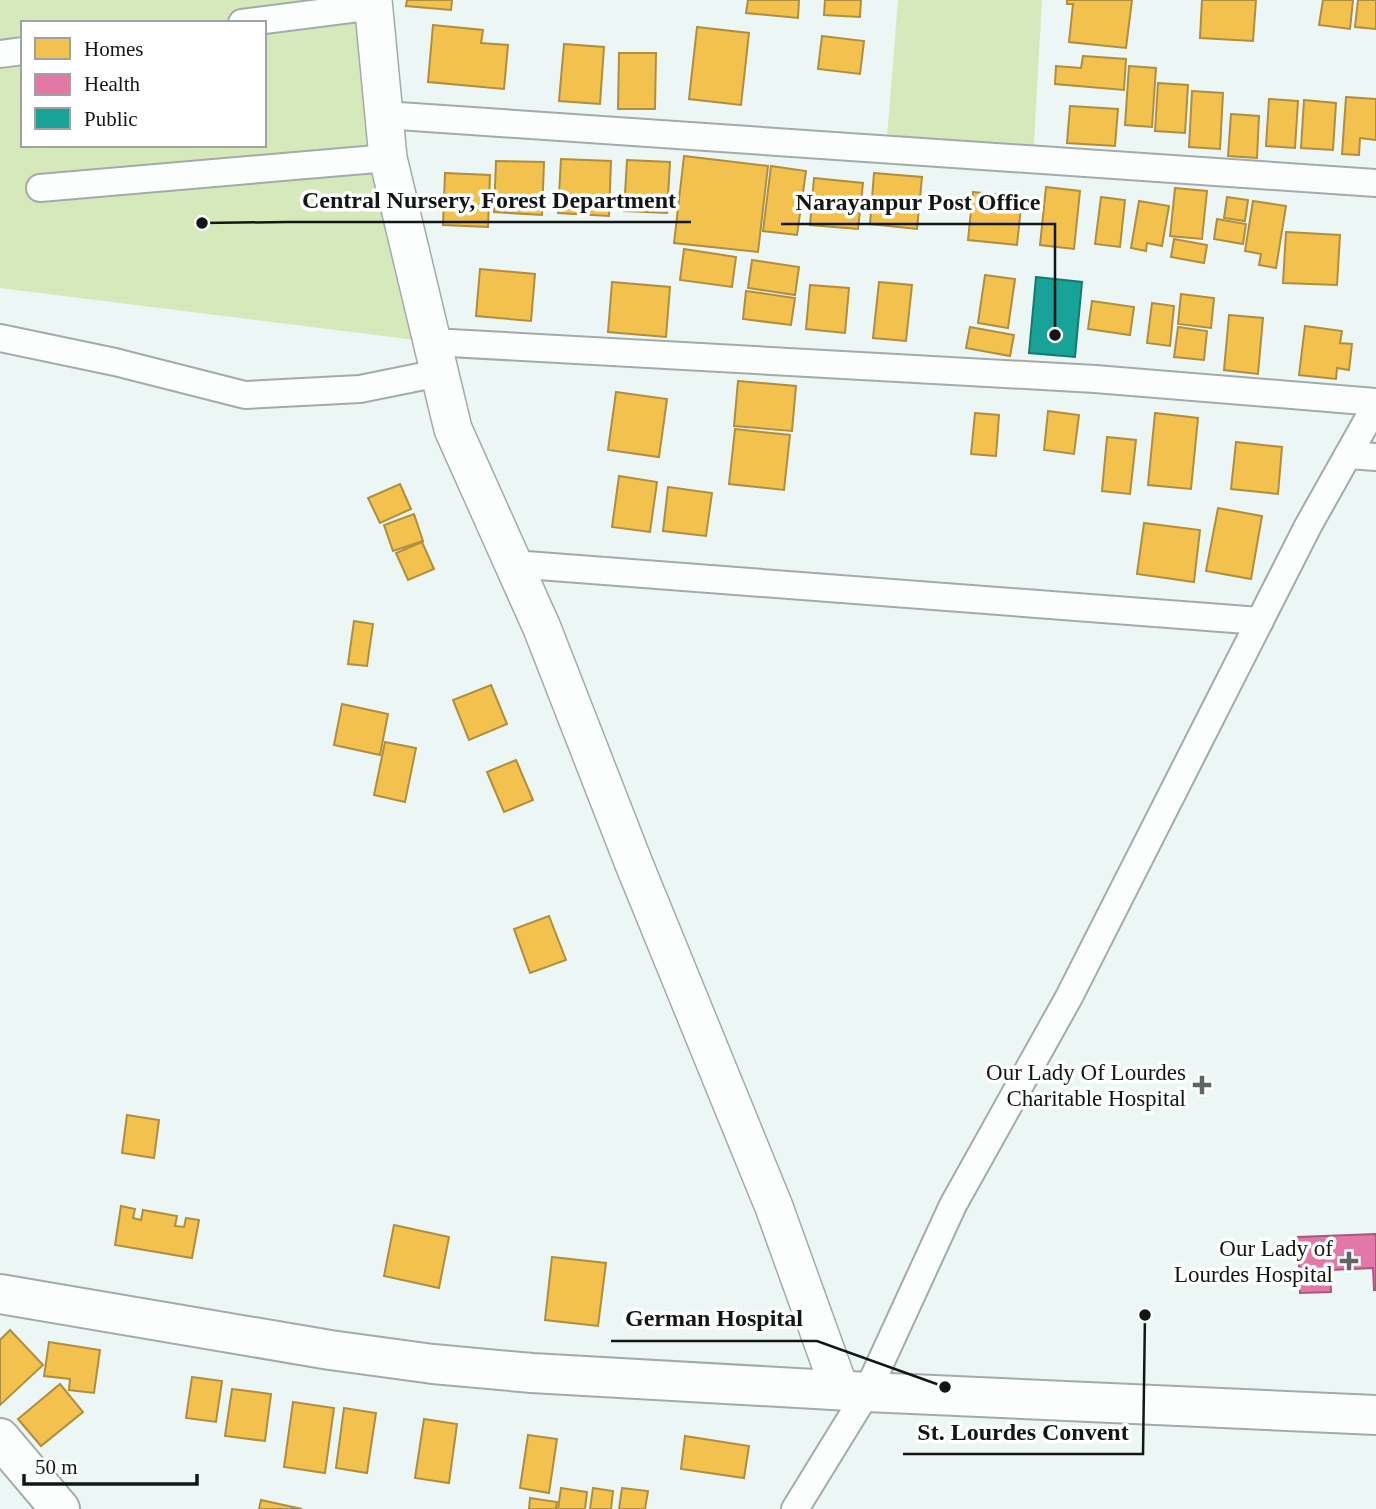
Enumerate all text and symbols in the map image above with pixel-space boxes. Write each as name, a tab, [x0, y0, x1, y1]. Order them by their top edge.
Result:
legend	[21, 21, 266, 147]
text: Homes	[84, 37, 144, 61]
text: Health	[84, 72, 140, 96]
text: Public	[84, 107, 138, 131]
callout: Central Nursery, Forest Department	[288, 177, 691, 222]
callout: Narayanpur Post Office	[781, 179, 1055, 224]
text: Central Nursery, Forest Department	[302, 187, 676, 213]
text: Narayanpur Post Office	[796, 189, 1041, 215]
place label: Our Lady Of Lourdes Charitable Hospital	[986, 1060, 1186, 1111]
marker: Our Lady Of Lourdes Charitable Hospital	[1192, 1075, 1212, 1095]
place label: Our Lady of Lourdes Hospital	[1174, 1236, 1333, 1287]
marker: Our Lady of Lourdes Hospital	[1339, 1251, 1359, 1271]
callout: German Hospital	[611, 1296, 817, 1341]
text: German Hospital	[625, 1305, 803, 1331]
callout: St. Lourdes Convent	[903, 1409, 1143, 1454]
text: St. Lourdes Convent	[917, 1419, 1129, 1445]
scale bar	[24, 1442, 198, 1486]
text: 50 m	[35, 1455, 78, 1479]

